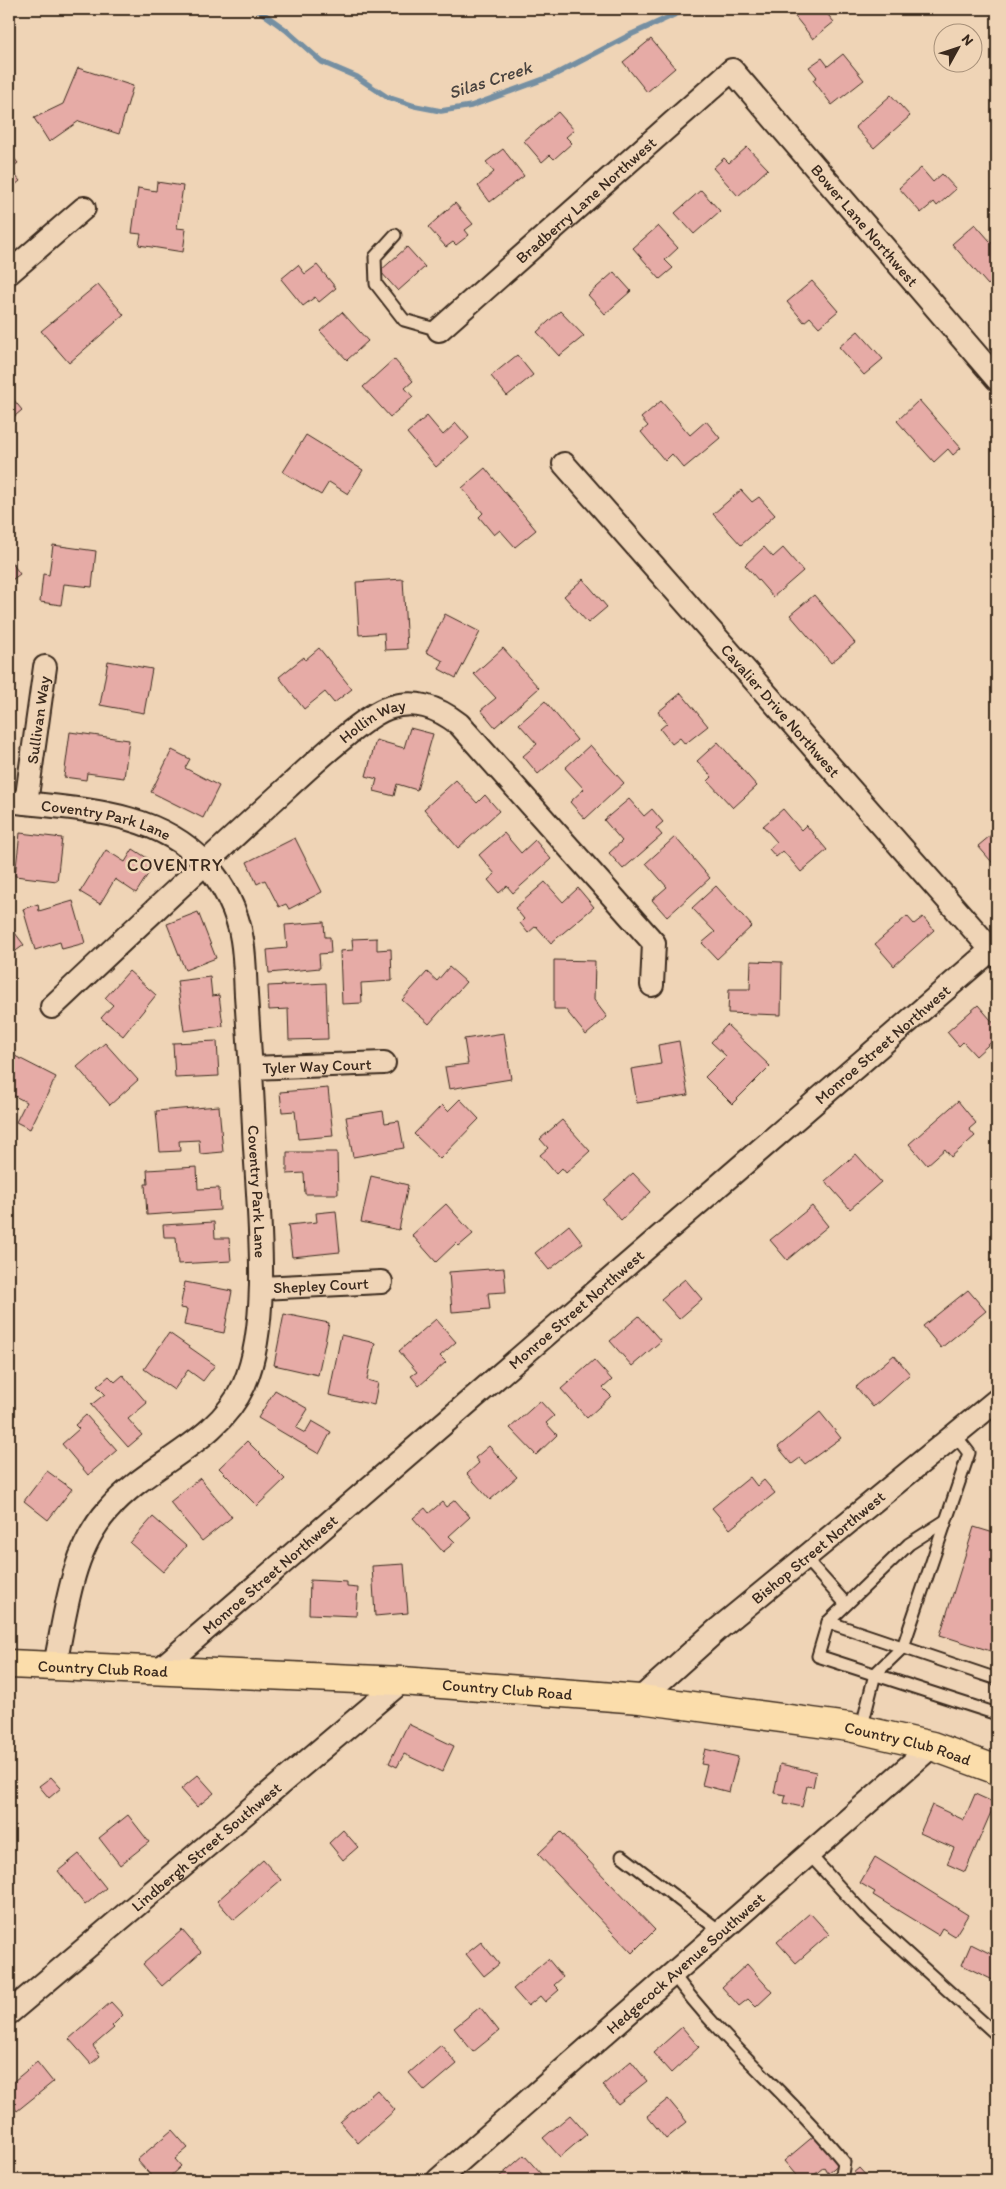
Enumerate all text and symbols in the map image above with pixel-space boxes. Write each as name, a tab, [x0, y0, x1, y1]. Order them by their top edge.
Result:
north arrow	[934, 22, 984, 72]
text: N	[958, 31, 977, 49]
water label: Silas Creek	[446, 56, 536, 104]
street label: Bradberry Lane Northwest	[511, 133, 660, 267]
street label: Bower Lane Northwest	[807, 160, 923, 290]
street label: Cavalier Drive Northwest	[717, 640, 844, 781]
street label: Sullivan Way	[22, 674, 53, 765]
street label: Hollin Way	[335, 695, 407, 747]
street label: Coventry Park Lane	[40, 795, 174, 844]
district label: COVENTRY	[127, 854, 223, 876]
street label: Monroe Street Northwest	[811, 980, 954, 1108]
street label: Tyler Way Court	[262, 1054, 372, 1077]
street label: Coventry Park Lane	[244, 1125, 270, 1258]
street label: Monroe Street Northwest	[504, 1245, 647, 1373]
street label: Shepley Court	[273, 1273, 369, 1297]
street label: Bishop Street Northwest	[747, 1487, 889, 1608]
street label: Monroe Street Northwest	[198, 1510, 341, 1638]
street label: Country Club Road	[37, 1656, 169, 1680]
street label: Country Club Road	[441, 1675, 573, 1703]
street label: Country Club Road	[843, 1717, 974, 1769]
street label: Lindbergh Street Southwest	[127, 1778, 285, 1915]
street label: Hedgecock Avenue Southwest	[602, 1888, 768, 2038]

